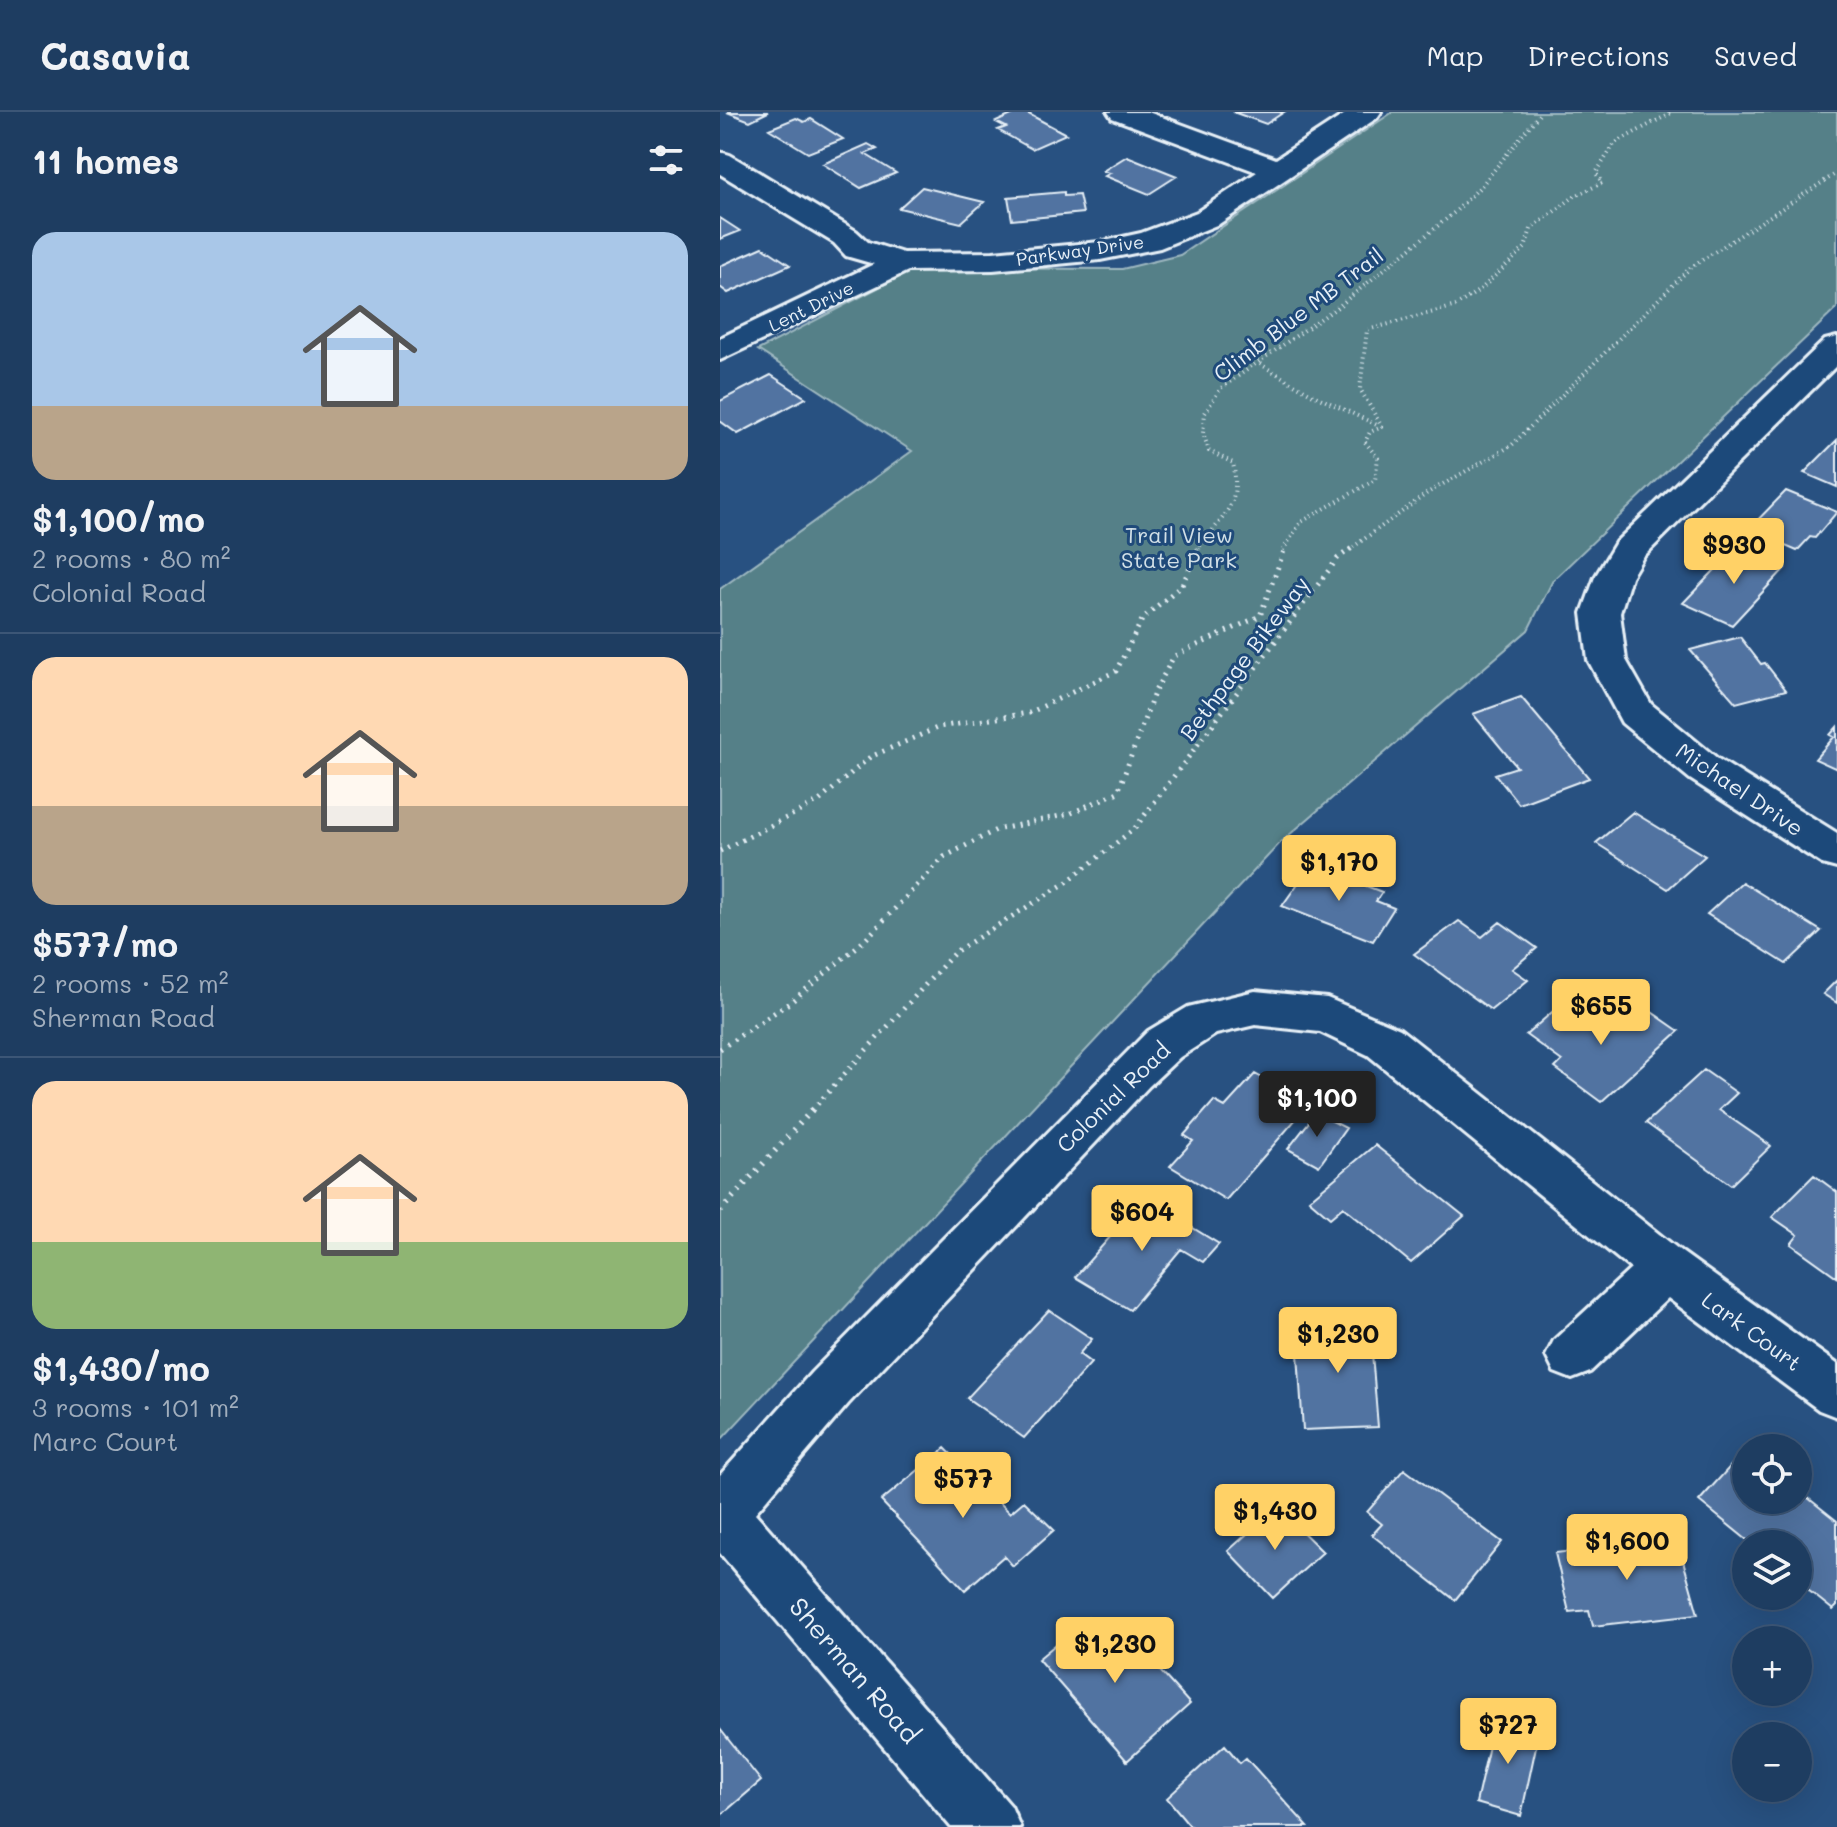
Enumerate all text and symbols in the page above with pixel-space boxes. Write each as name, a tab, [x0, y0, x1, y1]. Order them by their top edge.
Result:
text: Casavia	[40, 30, 191, 80]
text: Map	[1427, 37, 1484, 73]
text: Directions	[1528, 37, 1670, 73]
text: Saved	[1714, 37, 1797, 73]
text: 11 homes	[32, 138, 179, 183]
icon: filters	[644, 138, 688, 182]
street label: Parkway Drive	[1015, 229, 1145, 271]
street label: Climb Blue MB Trail	[1207, 240, 1389, 388]
street label: Lent Drive	[764, 275, 858, 337]
icon: home	[288, 284, 432, 428]
text: $1,100/mo	[32, 496, 205, 541]
pin: $930	[1687, 518, 1781, 586]
park label: Trail View State Park	[1121, 520, 1237, 574]
text: $930	[1702, 527, 1766, 561]
text: 2 rooms · 80 m²	[32, 541, 231, 575]
street label: Bethpage Bikeway	[1173, 570, 1315, 746]
text: Colonial Road	[32, 575, 206, 609]
icon: home	[288, 709, 432, 853]
street label: Michael Drive	[1671, 736, 1809, 842]
pin: $1,170	[1274, 835, 1404, 903]
text: $1,170	[1300, 844, 1378, 878]
text: $577/mo	[32, 921, 178, 966]
text: 2 rooms · 52 m²	[32, 966, 229, 1000]
pin: $655	[1554, 979, 1648, 1047]
text: $655	[1570, 988, 1632, 1022]
text: Sherman Road	[32, 1000, 215, 1034]
street label: Colonial Road	[1050, 1035, 1176, 1159]
pin: $1,100	[1252, 1071, 1382, 1139]
text: $1,100	[1277, 1080, 1357, 1114]
icon: home	[288, 1133, 432, 1277]
pin: $604	[1095, 1185, 1189, 1253]
text: $604	[1109, 1194, 1175, 1228]
street label: Lark Court	[1696, 1285, 1808, 1377]
pin: $1,230	[1273, 1307, 1403, 1375]
text: $1,230	[1297, 1316, 1379, 1350]
text: $1,430/mo	[32, 1345, 210, 1390]
text: 3 rooms · 101 m²	[32, 1390, 239, 1424]
text: Marc Court	[32, 1424, 178, 1458]
map controls	[1732, 1434, 1812, 1802]
button: locate	[1732, 1434, 1812, 1514]
pin: $577	[916, 1452, 1010, 1520]
text: $577	[933, 1461, 993, 1495]
pin: $1,430	[1210, 1484, 1340, 1552]
text: $1,430	[1233, 1493, 1317, 1527]
pin: $1,600	[1562, 1514, 1692, 1582]
text: $1,600	[1585, 1523, 1669, 1557]
button: layers	[1732, 1530, 1812, 1610]
street label: Sherman Road	[782, 1590, 928, 1750]
pin: $1,230	[1050, 1617, 1180, 1685]
text: $1,230	[1074, 1626, 1156, 1660]
button: +	[1732, 1626, 1812, 1706]
pin: $727	[1461, 1698, 1555, 1766]
text: $727	[1478, 1707, 1538, 1741]
button: −	[1732, 1722, 1812, 1802]

